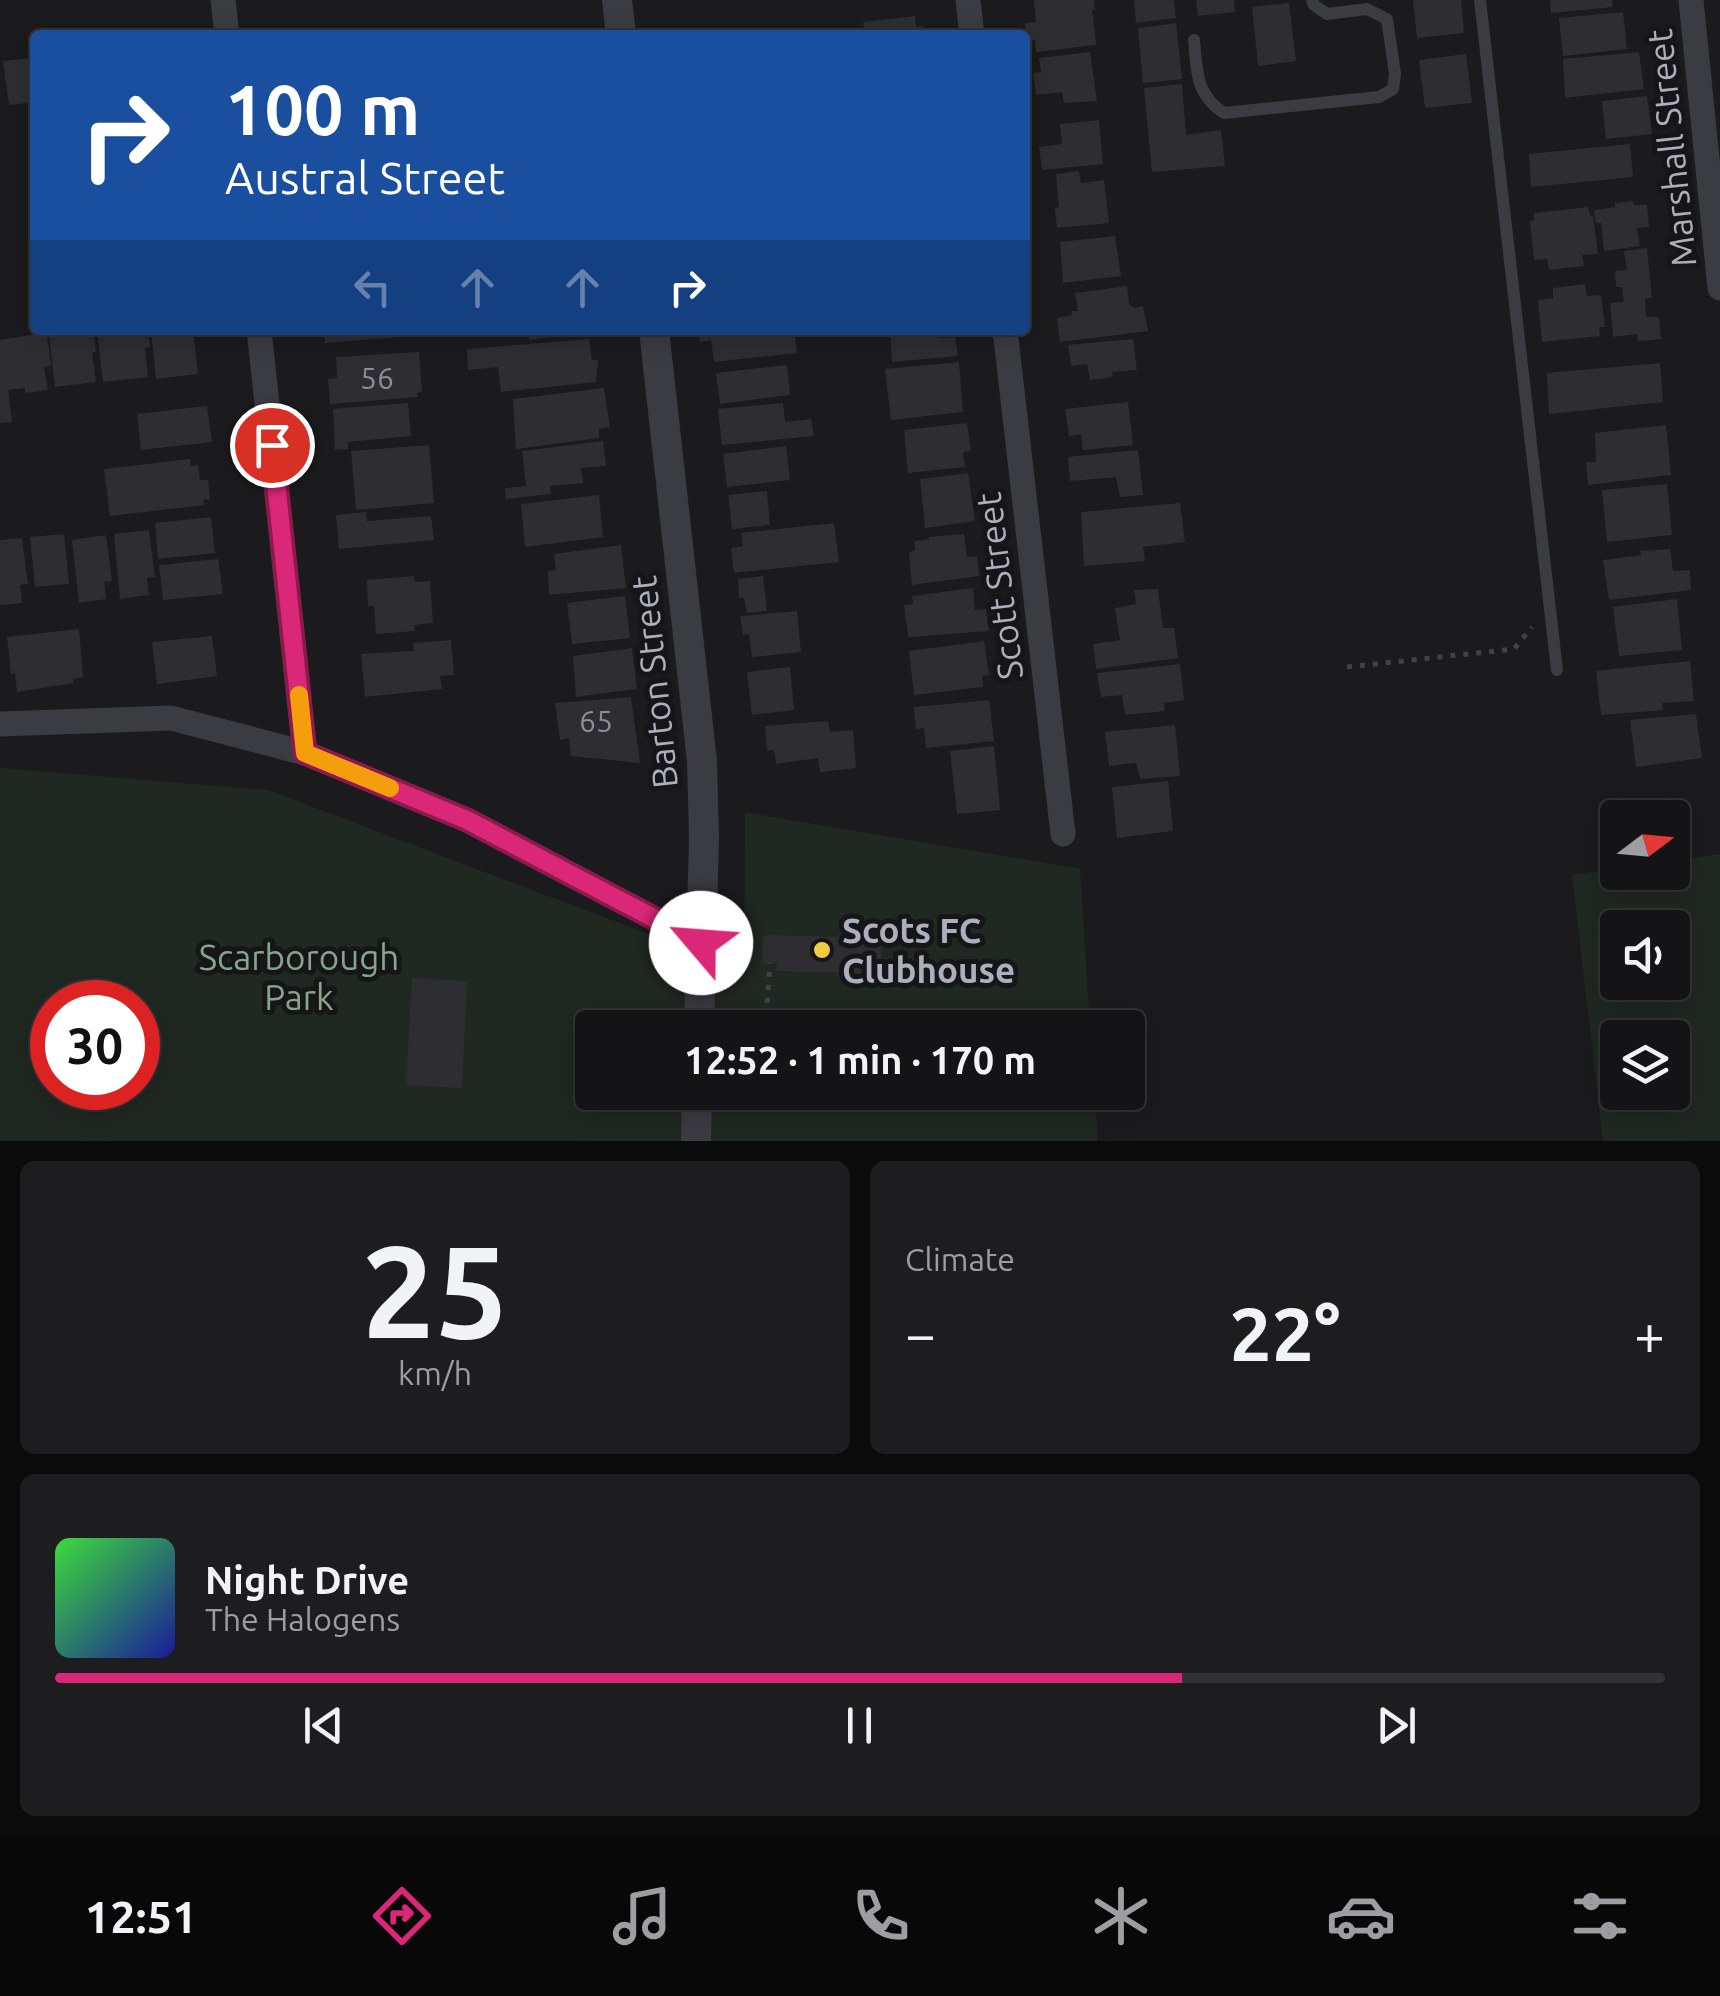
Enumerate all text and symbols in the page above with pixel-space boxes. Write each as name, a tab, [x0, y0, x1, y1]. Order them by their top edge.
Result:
street label: Marshall Street	[1639, 27, 1703, 269]
icon: right	[60, 70, 190, 200]
text: 100 m	[225, 70, 420, 148]
text: Austral Street	[225, 152, 505, 203]
icon: left	[345, 260, 400, 315]
icon: ahead	[450, 260, 505, 315]
icon: ahead	[555, 260, 610, 315]
icon: right	[660, 260, 715, 315]
house number: 56	[360, 361, 394, 395]
pin	[230, 403, 315, 488]
icon: arrive	[245, 418, 300, 473]
street label: Scott Street	[968, 490, 1030, 682]
street label: Barton Street	[623, 574, 685, 790]
house number: 65	[579, 704, 613, 738]
north arrow	[1600, 800, 1690, 890]
map controls	[1600, 800, 1690, 1110]
position arrow	[649, 891, 753, 995]
place label: Scots FC Clubhouse	[842, 910, 1015, 990]
button: sound	[1600, 910, 1690, 1000]
park label: Scarborough Park	[199, 937, 399, 1017]
marker: Scots FC Clubhouse	[811, 939, 833, 961]
speed limit sign: 30	[30, 980, 160, 1110]
button: layers	[1600, 1020, 1690, 1110]
text: 12:52 · 1 min · 170 m	[684, 1039, 1036, 1081]
text: 25	[362, 1217, 508, 1363]
text: Climate	[905, 1241, 1015, 1277]
text: 22°	[1229, 1291, 1341, 1375]
text: −	[905, 1303, 936, 1364]
text: +	[1634, 1303, 1665, 1364]
text: km/h	[398, 1355, 472, 1391]
text: Night Drive	[205, 1559, 409, 1601]
text: The Halogens	[205, 1601, 400, 1637]
icon: previous	[296, 1698, 351, 1753]
icon: pause	[832, 1698, 887, 1753]
icon: next	[1369, 1698, 1424, 1753]
icon: directions	[367, 1881, 437, 1951]
icon: music	[607, 1881, 677, 1951]
icon: phone	[846, 1881, 916, 1951]
icon: climate	[1086, 1881, 1156, 1951]
icon: car	[1326, 1881, 1396, 1951]
icon: filters	[1565, 1881, 1635, 1951]
text: 12:51	[85, 1891, 197, 1942]

